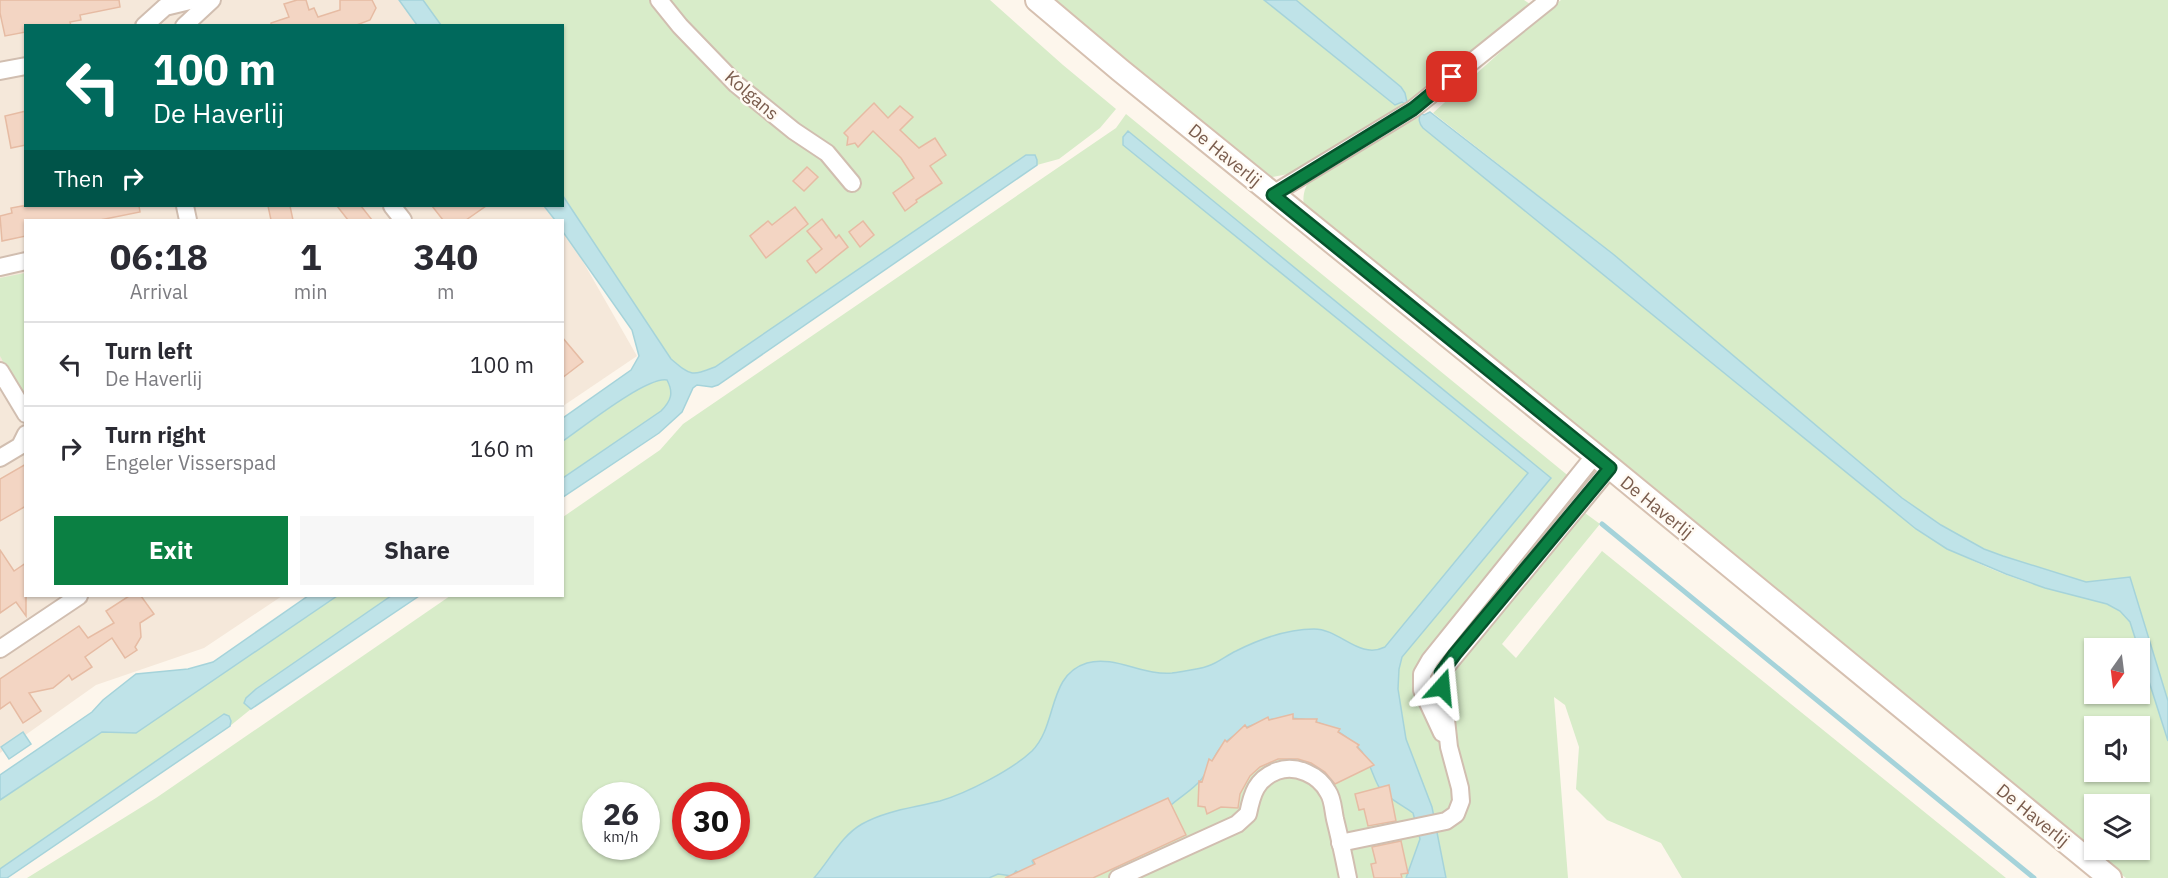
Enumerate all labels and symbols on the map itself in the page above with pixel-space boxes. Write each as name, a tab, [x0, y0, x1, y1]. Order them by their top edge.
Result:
pin	[1426, 51, 1477, 102]
street label: Kolgans	[720, 65, 784, 125]
street label: De Haverlij	[1184, 119, 1266, 191]
street label: De Haverlij	[1616, 471, 1698, 543]
north arrow	[2084, 638, 2150, 704]
position arrow	[1410, 655, 1474, 719]
street label: De Haverlij	[1992, 779, 2074, 851]
speed limit sign: 30	[672, 782, 750, 860]

